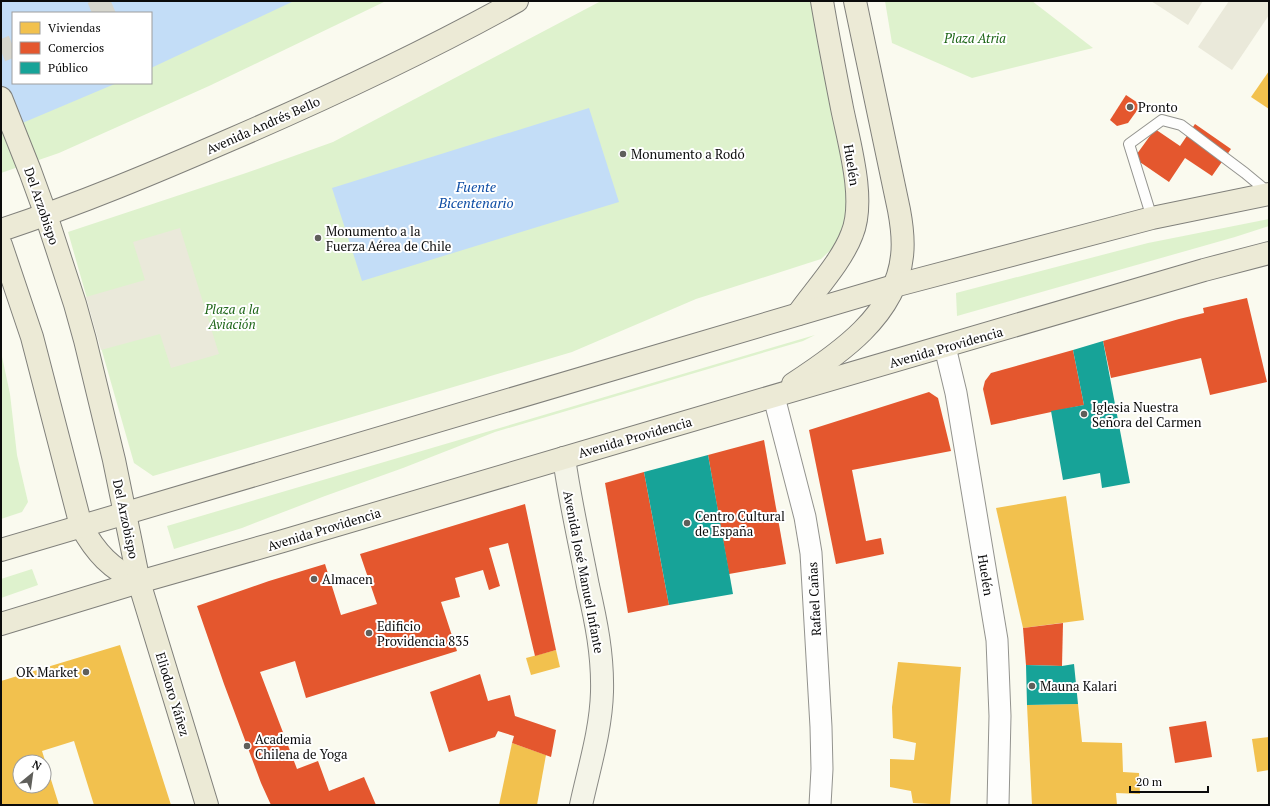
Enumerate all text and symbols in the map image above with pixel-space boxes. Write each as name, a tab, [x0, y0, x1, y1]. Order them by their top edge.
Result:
legend	[12, 12, 152, 84]
text: Viviendas	[48, 20, 101, 35]
park label: Plaza Atria	[943, 29, 1006, 47]
text: Comercios	[48, 40, 104, 55]
text: Público	[48, 60, 88, 75]
street label: Avenida Andrés Bello	[203, 92, 323, 158]
place label: Pronto	[1138, 98, 1178, 116]
marker: Pronto	[1125, 102, 1135, 112]
street label: Huelén	[840, 143, 864, 187]
place label: Monumento a Rodó	[631, 145, 745, 163]
marker: Monumento a Rodó	[618, 149, 628, 159]
street label: Del Arzobispo	[20, 165, 64, 247]
water label: Fuente Bicentenario	[437, 177, 514, 212]
place label: Monumento a la Fuerza Aérea de Chile	[326, 222, 451, 255]
marker: Monumento a la Fuerza Aérea de Chile	[313, 233, 323, 243]
park label: Plaza a la Aviación	[204, 300, 259, 333]
street label: Avenida Providencia	[887, 322, 1005, 372]
place label: Iglesia Nuestra Señora del Carmen	[1092, 398, 1202, 431]
marker: Iglesia Nuestra Señora del Carmen	[1079, 409, 1089, 419]
street label: Avenida Providencia	[576, 412, 694, 462]
street label: Del Arzobispo	[109, 478, 143, 560]
street label: Avenida José Manuel Infante	[559, 489, 609, 655]
street label: Avenida Providencia	[265, 503, 383, 555]
place label: Centro Cultural de España	[695, 507, 785, 540]
marker: Centro Cultural de España	[682, 518, 692, 528]
street label: Huelén	[974, 553, 998, 597]
street label: Rafael Cañas	[803, 561, 825, 637]
place label: Almacen	[322, 570, 373, 588]
marker: Almacen	[309, 574, 319, 584]
place label: Edificio Providencia 835	[377, 617, 469, 650]
marker: Edificio Providencia 835	[364, 628, 374, 638]
street label: Eliodoro Yáñez	[152, 650, 194, 738]
place label: OK Market	[16, 663, 78, 681]
marker: OK Market	[81, 667, 91, 677]
place label: Mauna Kalari	[1040, 677, 1117, 695]
marker: Mauna Kalari	[1027, 681, 1037, 691]
place label: Academia Chilena de Yoga	[255, 730, 348, 763]
marker: Academia Chilena de Yoga	[242, 741, 252, 751]
north arrow	[12, 754, 52, 794]
text: N	[30, 757, 44, 774]
scale bar	[1130, 768, 1208, 794]
text: 20 m	[1136, 774, 1163, 789]

